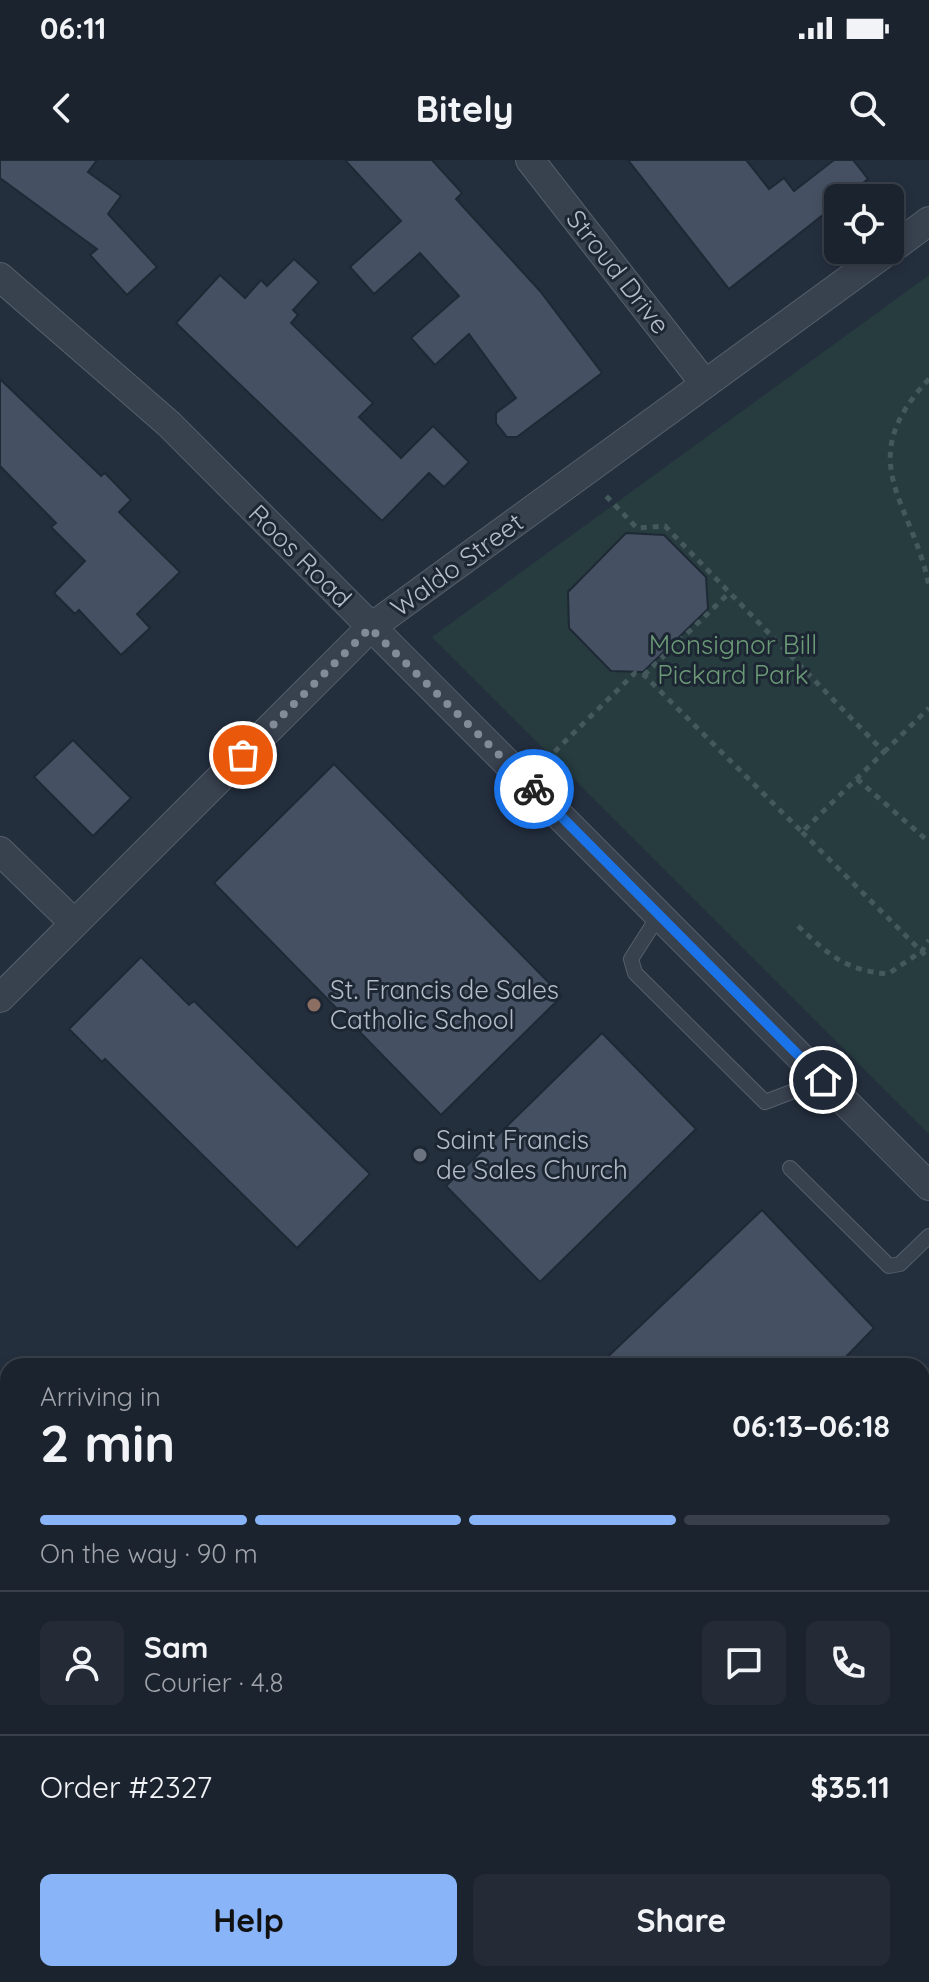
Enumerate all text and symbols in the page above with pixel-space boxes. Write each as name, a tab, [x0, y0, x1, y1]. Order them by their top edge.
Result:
text: 06:11	[40, 9, 107, 47]
icon: back	[40, 86, 84, 130]
text: Bitely	[415, 86, 514, 131]
icon: search	[845, 86, 889, 130]
map controls	[824, 184, 904, 264]
button: locate	[824, 184, 904, 264]
street label: Stroud Drive	[560, 203, 677, 340]
street label: Roos Road	[242, 497, 359, 614]
street label: Waldo Street	[384, 505, 530, 624]
park label: Monsignor Bill Pickard Park	[649, 628, 817, 691]
pin	[209, 721, 277, 789]
icon: bag	[221, 733, 265, 777]
courier	[494, 749, 574, 829]
icon: bike	[512, 767, 556, 811]
place label: St. Francis de Sales Catholic School	[330, 973, 559, 1036]
marker: St. Francis de Sales Catholic School	[305, 996, 323, 1014]
pin	[789, 1046, 857, 1114]
icon: home	[801, 1058, 845, 1102]
place label: Saint Francis de Sales Church	[436, 1123, 628, 1186]
marker: Saint Francis de Sales Church	[411, 1146, 429, 1164]
text: Arriving in	[40, 1380, 161, 1413]
text: 06:13–06:18	[732, 1407, 890, 1445]
text: 2 min	[40, 1410, 175, 1475]
text: On the way · 90 m	[40, 1537, 258, 1570]
button: person	[40, 1621, 124, 1705]
button: chat	[702, 1621, 786, 1705]
button: phone	[806, 1621, 890, 1705]
text: Sam	[144, 1628, 208, 1666]
text: Courier · 4.8	[144, 1666, 283, 1699]
text: Order #2327	[40, 1768, 212, 1806]
text: $35.11	[811, 1768, 890, 1806]
button: Help	[40, 1874, 457, 1966]
button: Share	[473, 1874, 890, 1966]

